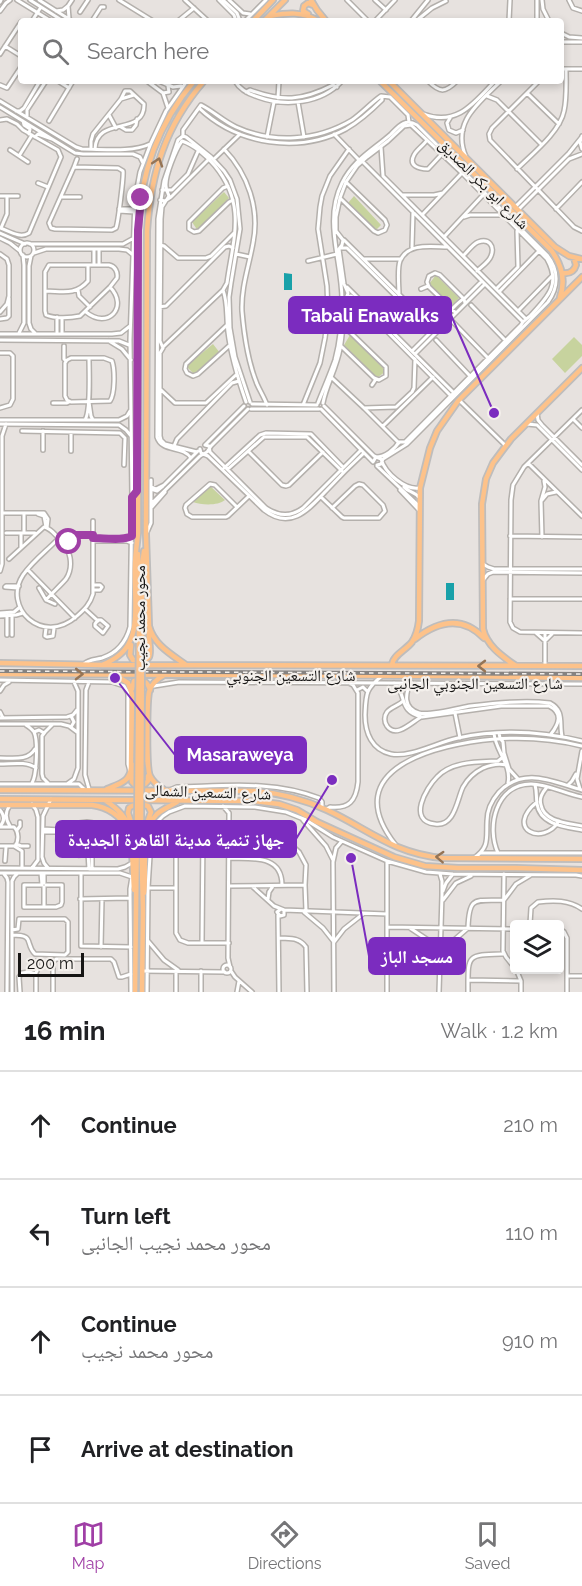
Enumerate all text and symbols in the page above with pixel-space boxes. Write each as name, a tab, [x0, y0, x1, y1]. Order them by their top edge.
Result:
search box	[18, 18, 564, 84]
icon: search	[39, 35, 72, 68]
text: Search here	[87, 38, 209, 64]
street label: شارع ابو بكر الصديق	[434, 135, 533, 234]
one-way arrow	[151, 157, 163, 168]
route end	[127, 184, 153, 210]
callout: Tabali Enawalks	[289, 297, 451, 333]
text: Tabali Enawalks	[301, 305, 439, 326]
route start	[55, 528, 81, 554]
street label: محور محمد نجيب	[130, 565, 149, 671]
one-way arrow	[477, 660, 486, 673]
street label: شارع التسعين الجنوبي	[226, 666, 356, 688]
one-way arrow	[75, 668, 84, 680]
street label: شارع التسعين الجنوبي الجانبى	[387, 674, 563, 696]
callout: Masaraweya	[175, 737, 306, 773]
text: Masaraweya	[186, 744, 294, 765]
street label: شارع التسعين الشمالى	[144, 780, 272, 805]
callout: جهاز تنمية مدينة القاهرة الجديدة	[56, 821, 296, 857]
text: جهاز تنمية مدينة القاهرة الجديدة	[68, 829, 285, 850]
one-way arrow	[435, 851, 444, 864]
map controls	[510, 920, 564, 974]
button: layers	[510, 920, 564, 974]
callout: مسجد الباز	[369, 938, 465, 974]
text: مسجد الباز	[380, 946, 453, 968]
scale bar	[18, 950, 84, 977]
text: 200 m	[27, 954, 74, 973]
text: 16 min	[24, 1016, 105, 1046]
text: Walk · 1.2 km	[440, 1019, 558, 1043]
icon: ahead	[24, 1109, 57, 1142]
text: Continue	[81, 1112, 177, 1138]
text: 210 m	[503, 1113, 558, 1137]
text: Turn left	[81, 1203, 171, 1229]
icon: left	[24, 1217, 57, 1250]
text: 110 m	[505, 1221, 558, 1245]
text: محور محمد نجيب الجانبى	[81, 1231, 271, 1255]
text: Continue	[81, 1311, 177, 1337]
icon: ahead	[24, 1325, 57, 1358]
text: 910 m	[502, 1329, 558, 1353]
text: محور محمد نجيب	[81, 1339, 213, 1363]
icon: arrive	[24, 1433, 57, 1466]
text: Arrive at destination	[81, 1436, 294, 1462]
tab: Map	[72, 1518, 105, 1573]
tab: Directions	[248, 1518, 322, 1573]
tab: Saved	[465, 1518, 510, 1573]

